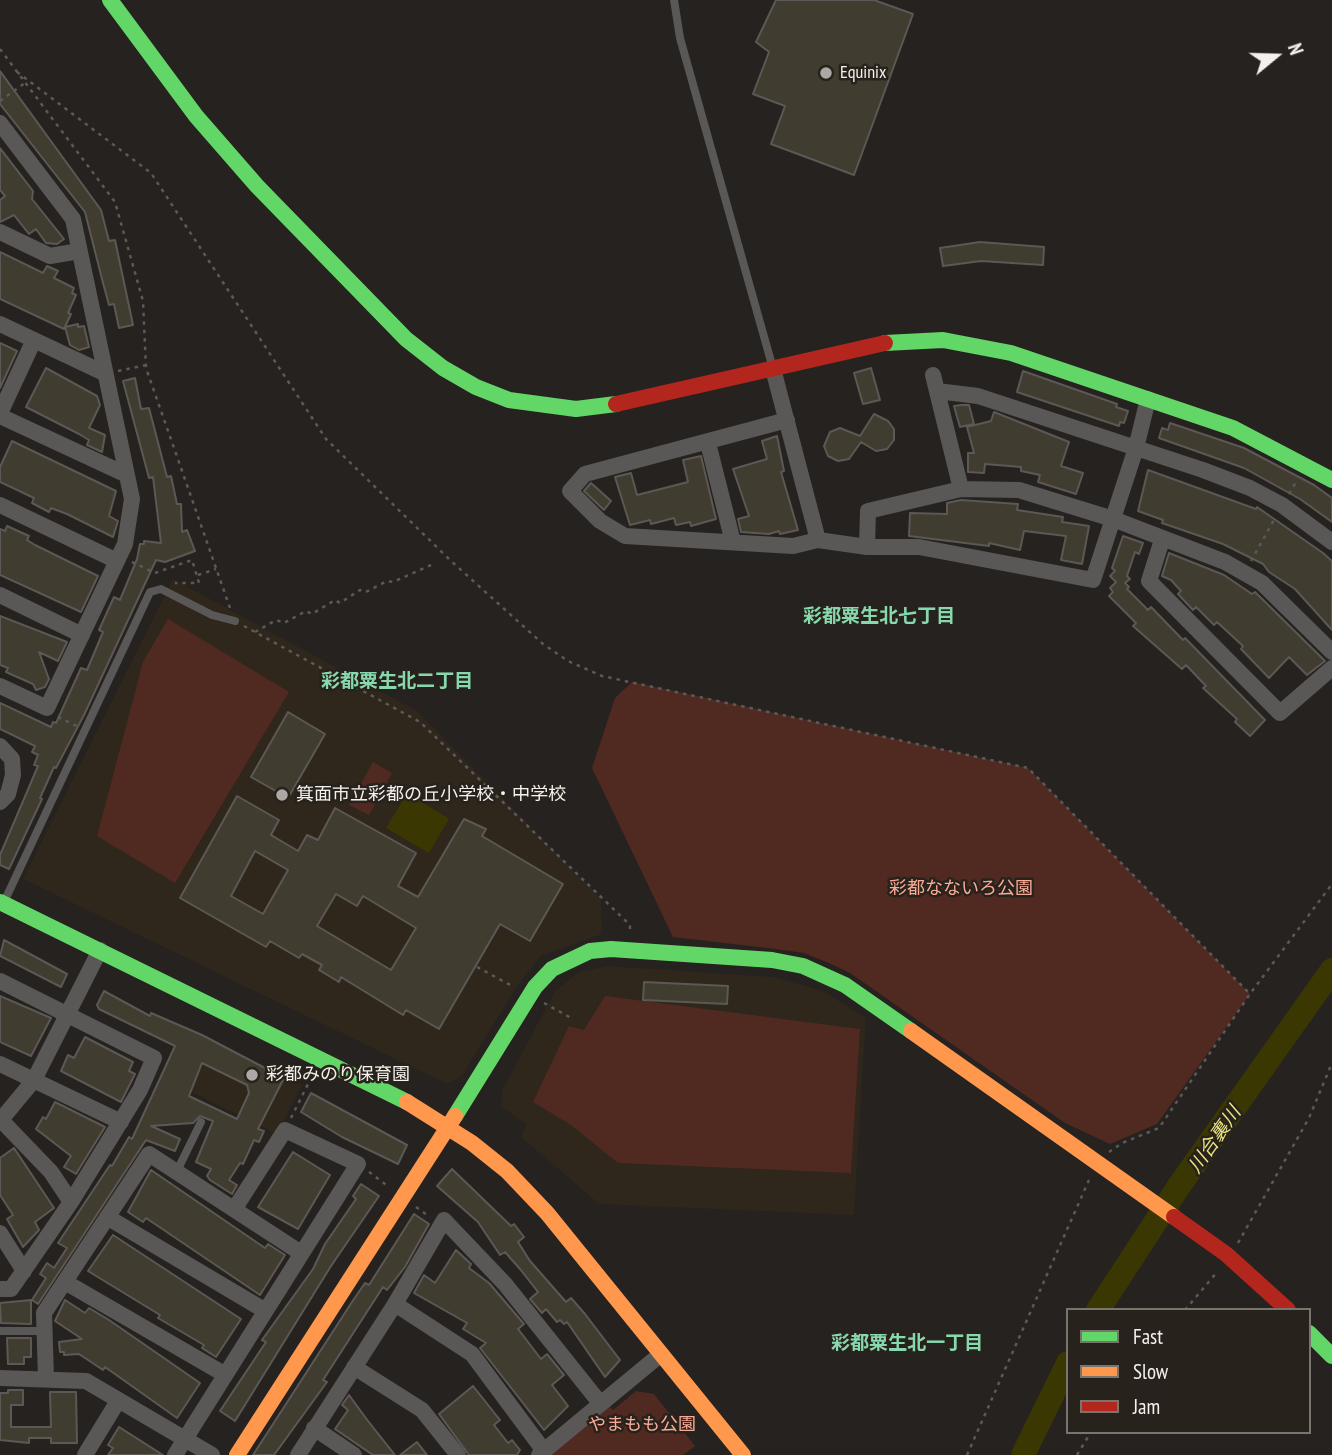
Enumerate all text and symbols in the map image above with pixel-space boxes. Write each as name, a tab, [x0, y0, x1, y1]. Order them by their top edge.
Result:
north arrow	[1241, 21, 1311, 91]
text: N	[1283, 40, 1309, 58]
place label: Equinix	[840, 62, 886, 84]
marker: Equinix	[818, 65, 834, 81]
district label: 彩都粟生北七丁目	[803, 606, 955, 628]
district label: 彩都粟生北二丁目	[321, 671, 473, 693]
place label: 箕面市立彩都の丘小学校・中学校	[296, 784, 566, 806]
marker: 箕面市立彩都の丘小学校・中学校	[274, 787, 290, 803]
park label: 彩都なないろ公園	[889, 878, 1033, 900]
place label: 彩都みのり保育園	[266, 1064, 410, 1086]
marker: 彩都みのり保育園	[244, 1067, 260, 1083]
water label: 川合裏川	[1184, 1102, 1246, 1178]
legend	[1066, 1308, 1311, 1434]
text: Fast	[1133, 1323, 1163, 1350]
district label: 彩都粟生北一丁目	[831, 1333, 983, 1355]
text: Slow	[1133, 1358, 1168, 1385]
text: Jam	[1133, 1393, 1160, 1420]
park label: やまもも公園	[588, 1414, 696, 1436]

